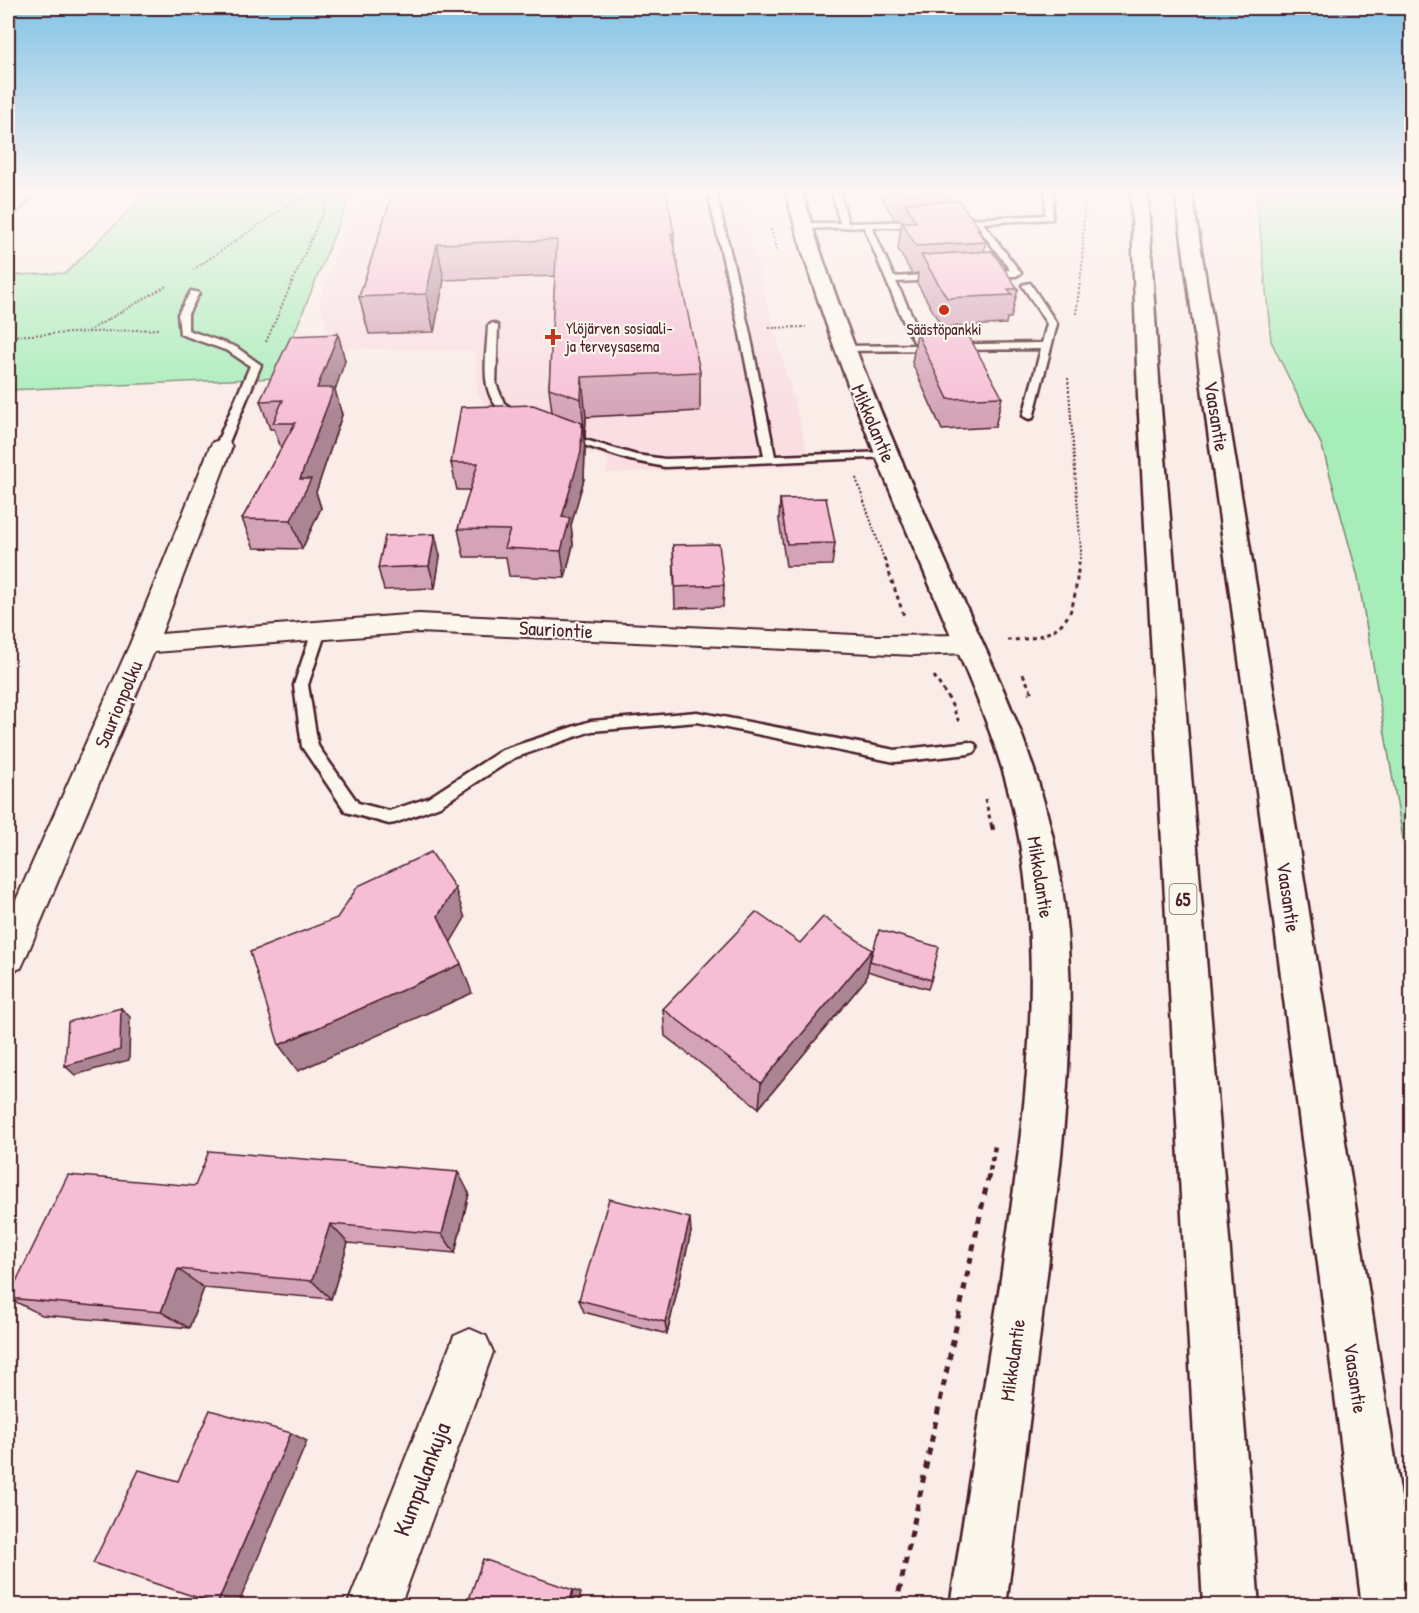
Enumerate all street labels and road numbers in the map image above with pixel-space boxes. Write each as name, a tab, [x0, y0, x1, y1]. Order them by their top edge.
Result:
street label: Vaasantie	[1198, 379, 1236, 453]
street label: Mikkolantie	[845, 380, 903, 466]
street label: Sauriontie	[519, 614, 594, 644]
street label: Saurionpolku	[87, 656, 149, 752]
street label: Mikkolantie	[1021, 834, 1061, 920]
street label: Vaasantie	[1271, 860, 1307, 934]
road number: 65	[1170, 884, 1196, 914]
street label: Mikkolantie	[993, 1317, 1031, 1403]
street label: Vaasantie	[1338, 1341, 1374, 1415]
street label: Kumpulankuja	[385, 1417, 457, 1541]

